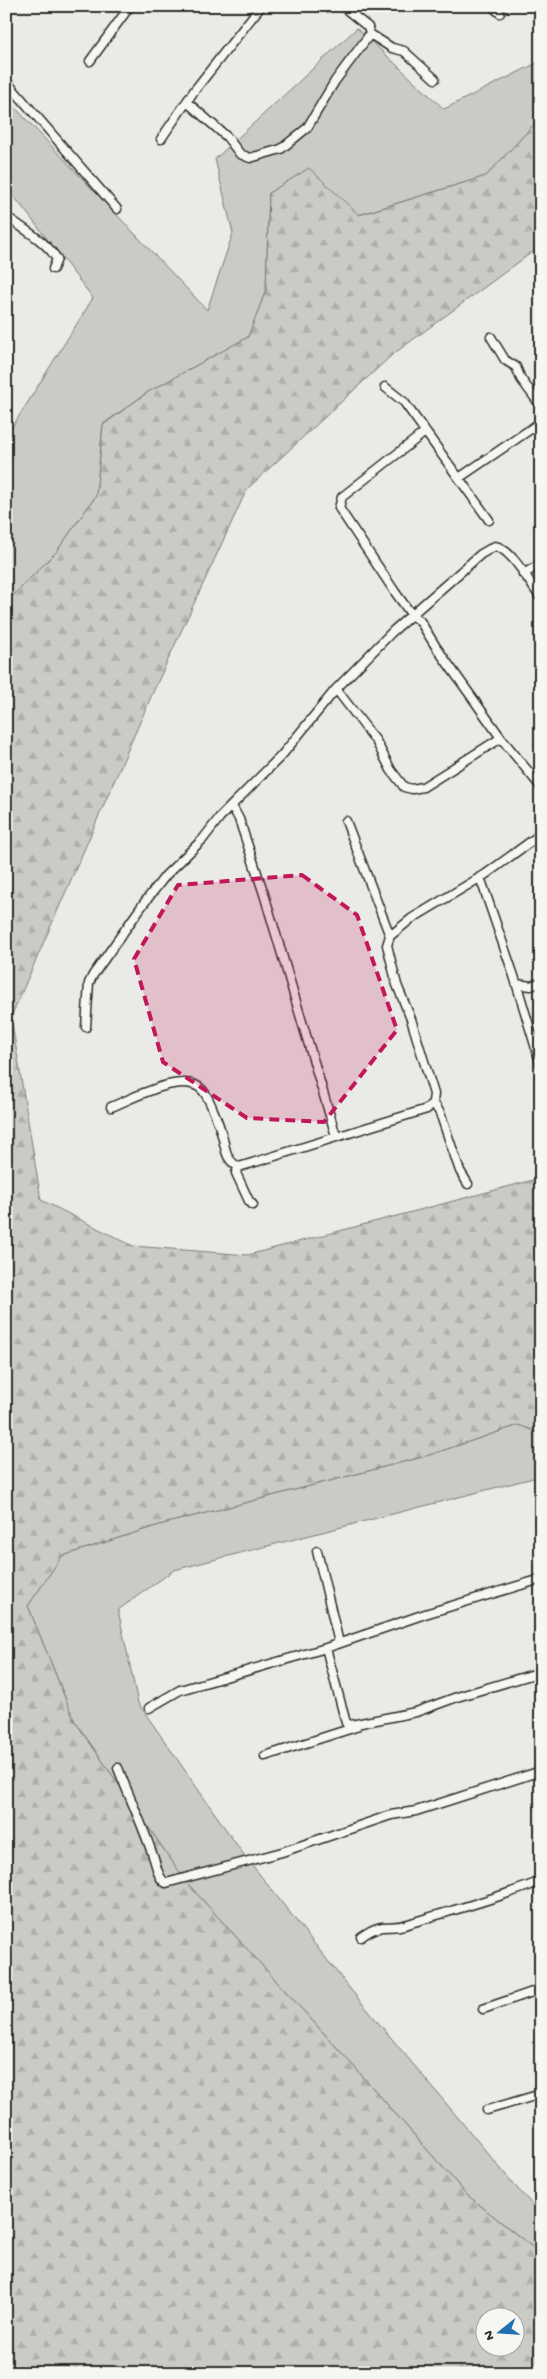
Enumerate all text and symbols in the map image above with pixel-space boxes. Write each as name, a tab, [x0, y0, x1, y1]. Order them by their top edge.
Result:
north arrow	[474, 2306, 524, 2356]
text: N	[480, 2328, 499, 2342]

